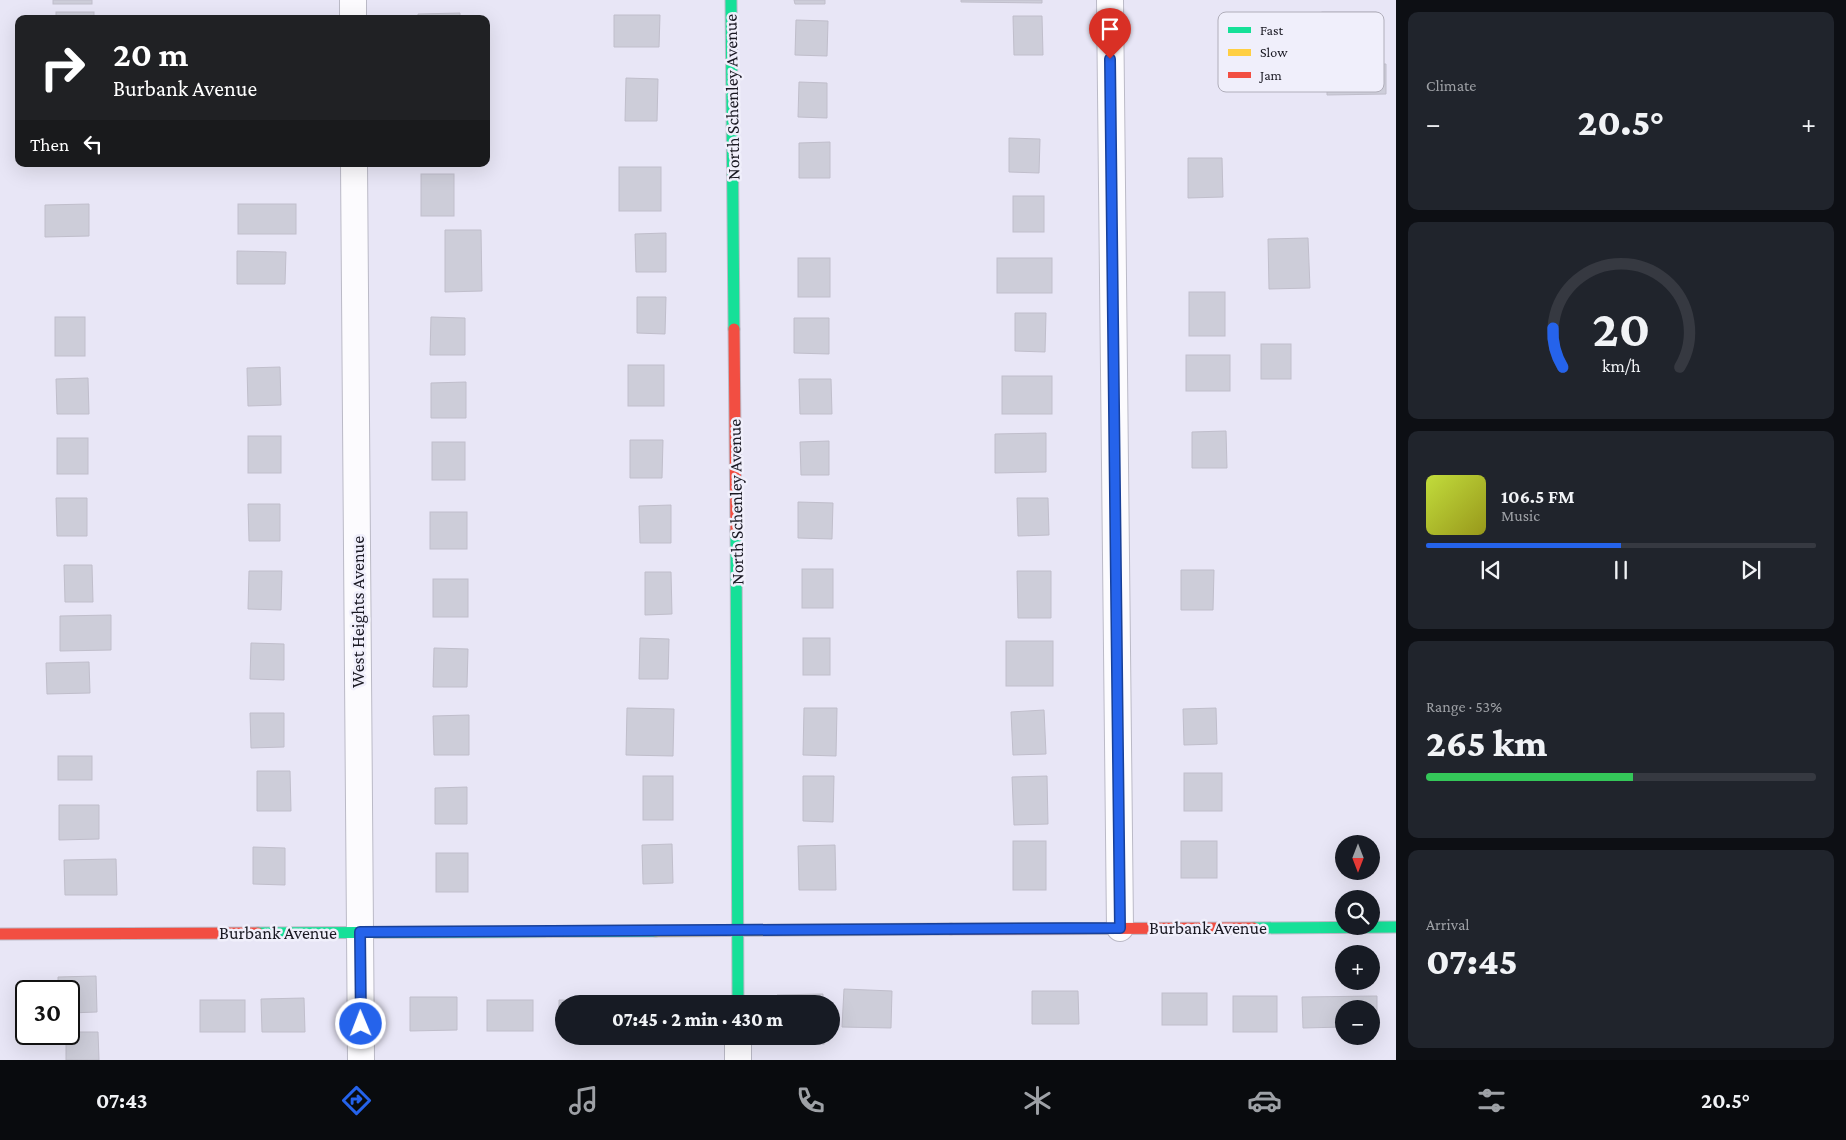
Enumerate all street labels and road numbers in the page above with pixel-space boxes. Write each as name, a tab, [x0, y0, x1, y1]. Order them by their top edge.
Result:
street label: North Schenley Avenue	[721, 14, 743, 180]
street label: North Schenley Avenue	[725, 419, 747, 585]
street label: West Heights Avenue	[348, 536, 368, 688]
street label: Burbank Avenue	[1149, 918, 1267, 938]
street label: Burbank Avenue	[219, 923, 337, 943]

